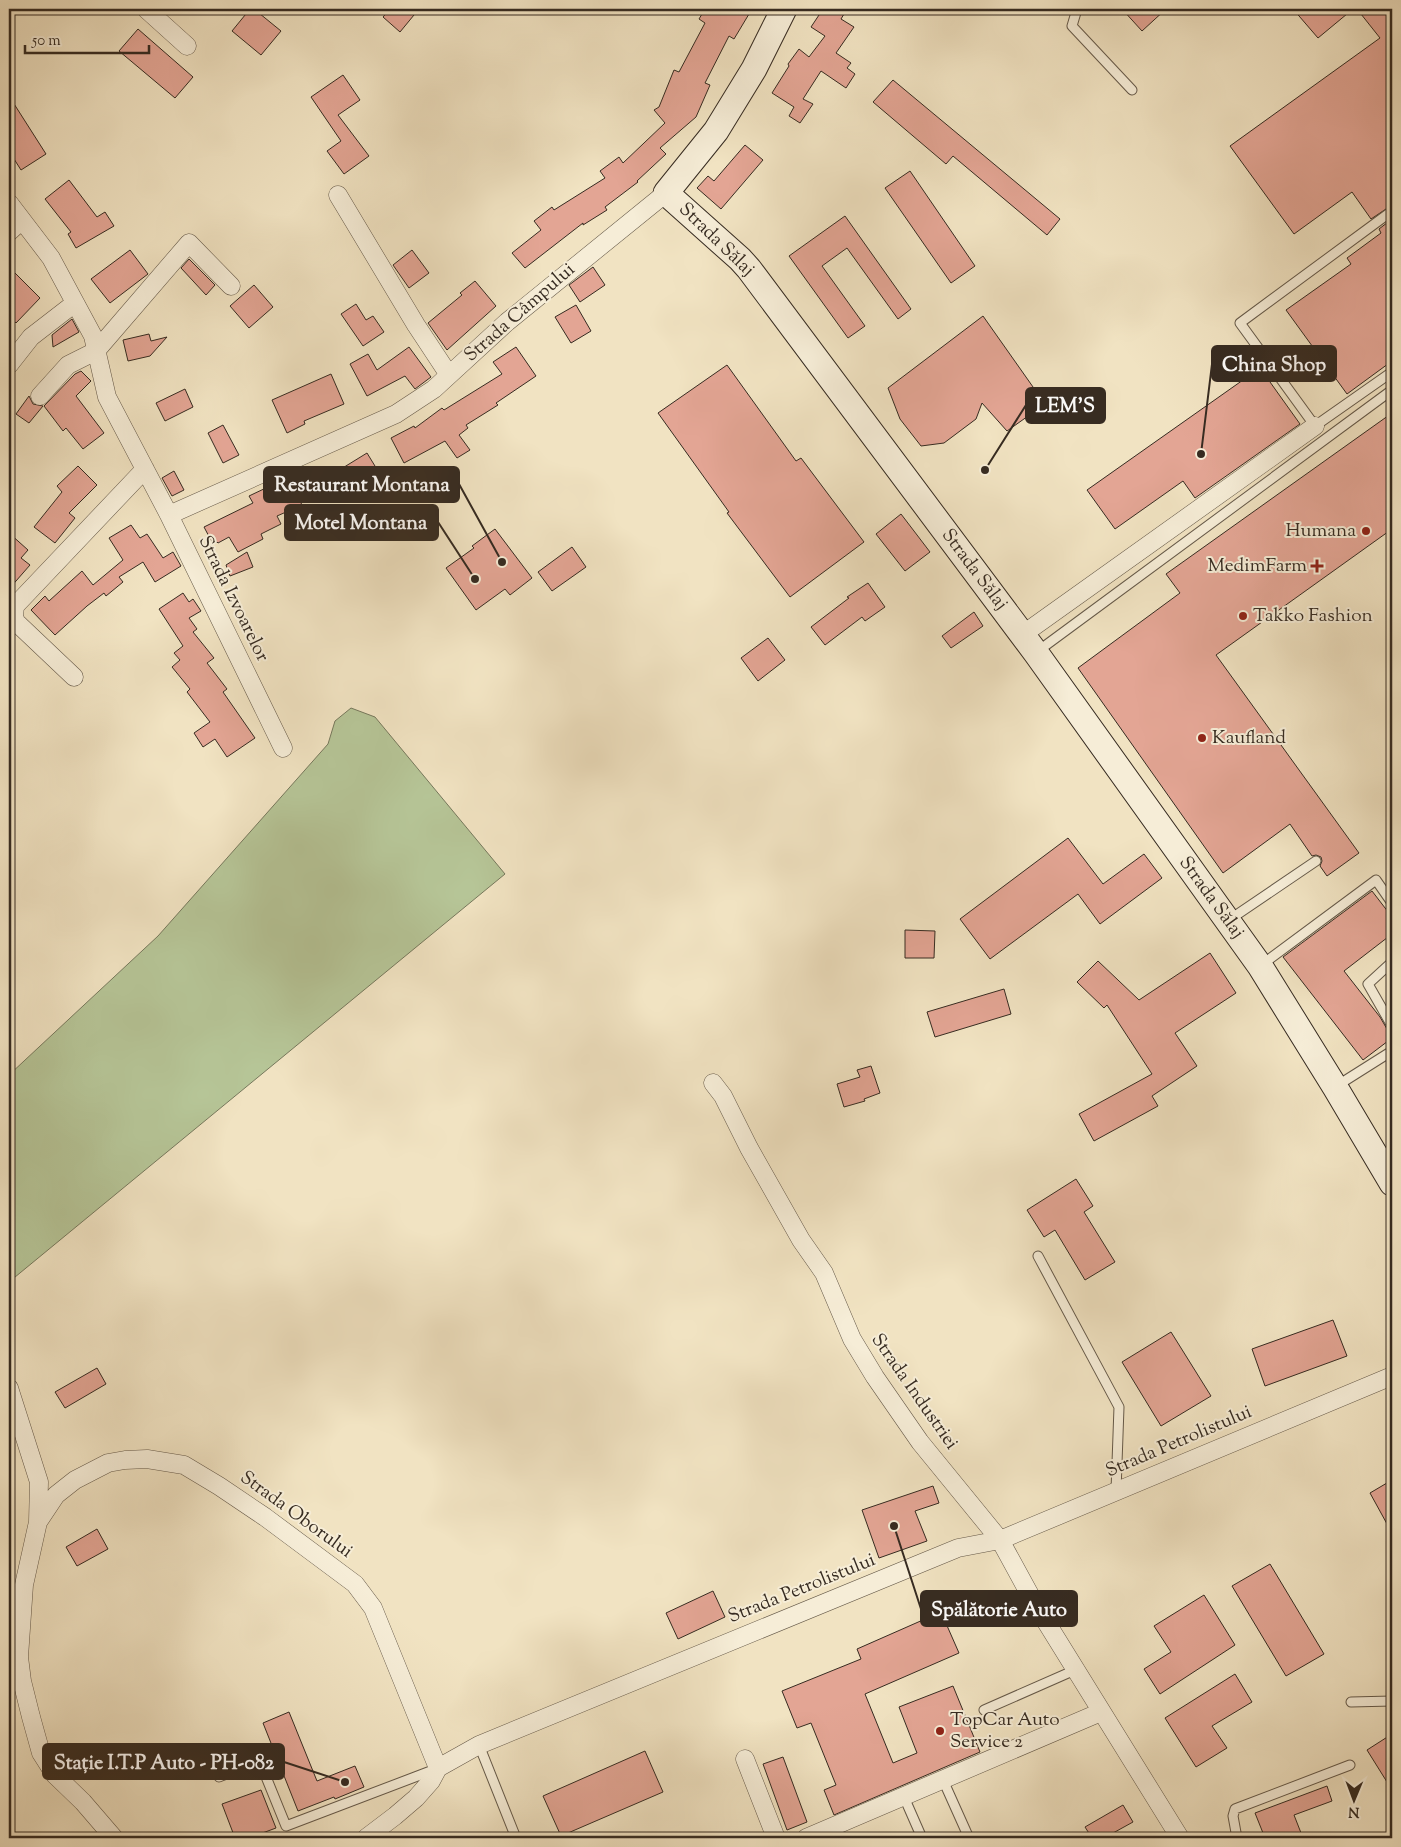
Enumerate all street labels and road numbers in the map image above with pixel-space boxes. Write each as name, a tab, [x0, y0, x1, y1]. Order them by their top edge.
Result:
street label: Strada Sălaj	[672, 197, 760, 283]
street label: Strada Câmpului	[459, 257, 581, 369]
street label: Strada Sălaj	[934, 523, 1014, 617]
street label: Strada Izvoarelor	[191, 531, 275, 667]
street label: Strada Sălaj	[1172, 851, 1250, 945]
street label: Strada Industriei	[864, 1328, 964, 1456]
street label: Strada Petrolistului	[1102, 1399, 1256, 1485]
street label: Strada Oborului	[234, 1465, 358, 1565]
street label: Strada Petrolistului	[724, 1547, 880, 1631]

